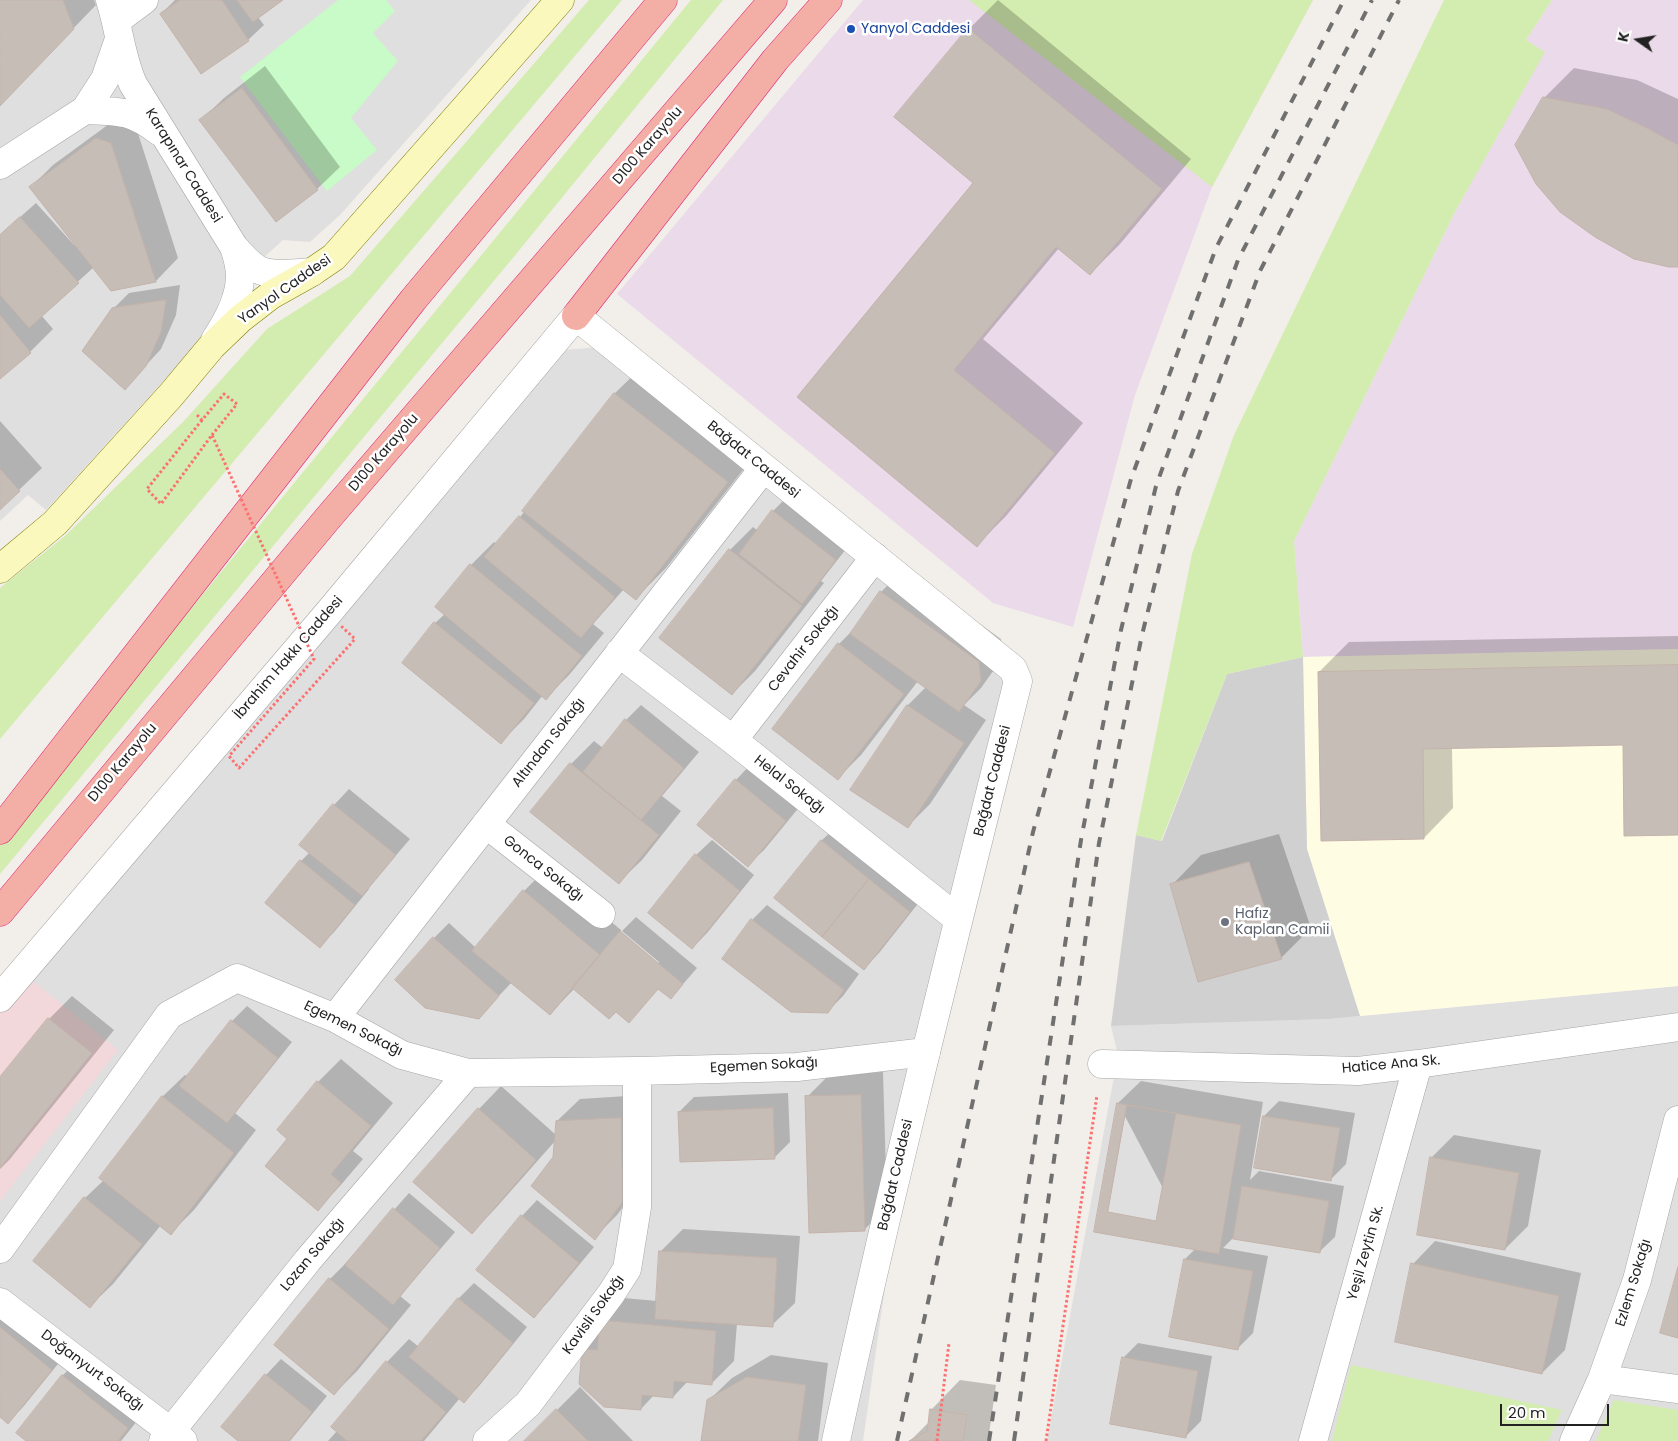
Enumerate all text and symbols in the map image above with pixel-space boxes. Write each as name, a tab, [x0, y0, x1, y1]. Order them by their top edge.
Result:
north arrow	[1613, 15, 1663, 65]
place label: Yanyol Caddesi	[861, 21, 970, 37]
marker: Yanyol Caddesi	[845, 23, 857, 35]
text: K	[1613, 30, 1634, 44]
street label: D100 Karayolu	[610, 104, 686, 188]
street label: Karapınar Caddesi	[141, 106, 225, 226]
street label: Yanyol Caddesi	[235, 252, 335, 328]
street label: D100 Karayolu	[346, 411, 422, 495]
street label: Bağdat Caddesi	[703, 418, 803, 502]
street label: İbrahim Hakkı Caddesi	[231, 593, 347, 723]
street label: Cevahir Sokağı	[765, 602, 843, 696]
street label: Altından Sokağı	[509, 695, 589, 791]
street label: D100 Karayolu	[85, 720, 161, 806]
street label: Bağdat Caddesi	[971, 724, 1015, 838]
street label: Helal Sokağı	[750, 752, 828, 818]
street label: Gonca Sokağı	[500, 832, 586, 906]
place label: Hafız Kaplan Camii	[1235, 906, 1329, 939]
marker: Hafız Kaplan Camii	[1219, 916, 1231, 928]
street label: Egemen Sokağı	[301, 998, 405, 1060]
street label: Hatice Ana Sk.	[1341, 1052, 1441, 1078]
street label: Egemen Sokağı	[710, 1055, 818, 1077]
street label: Bağdat Caddesi	[875, 1118, 917, 1232]
street label: Yeşil Zeytin Sk.	[1344, 1203, 1388, 1303]
street label: Lozan Sokağı	[278, 1215, 348, 1295]
street label: Ezlem Sokağı	[1613, 1237, 1655, 1329]
street label: Kavisli Sokağı	[560, 1272, 628, 1358]
street label: Doğanyurt Sokağı	[37, 1327, 147, 1415]
scale bar	[1503, 1394, 1612, 1426]
text: 20 m	[1508, 1402, 1546, 1423]

